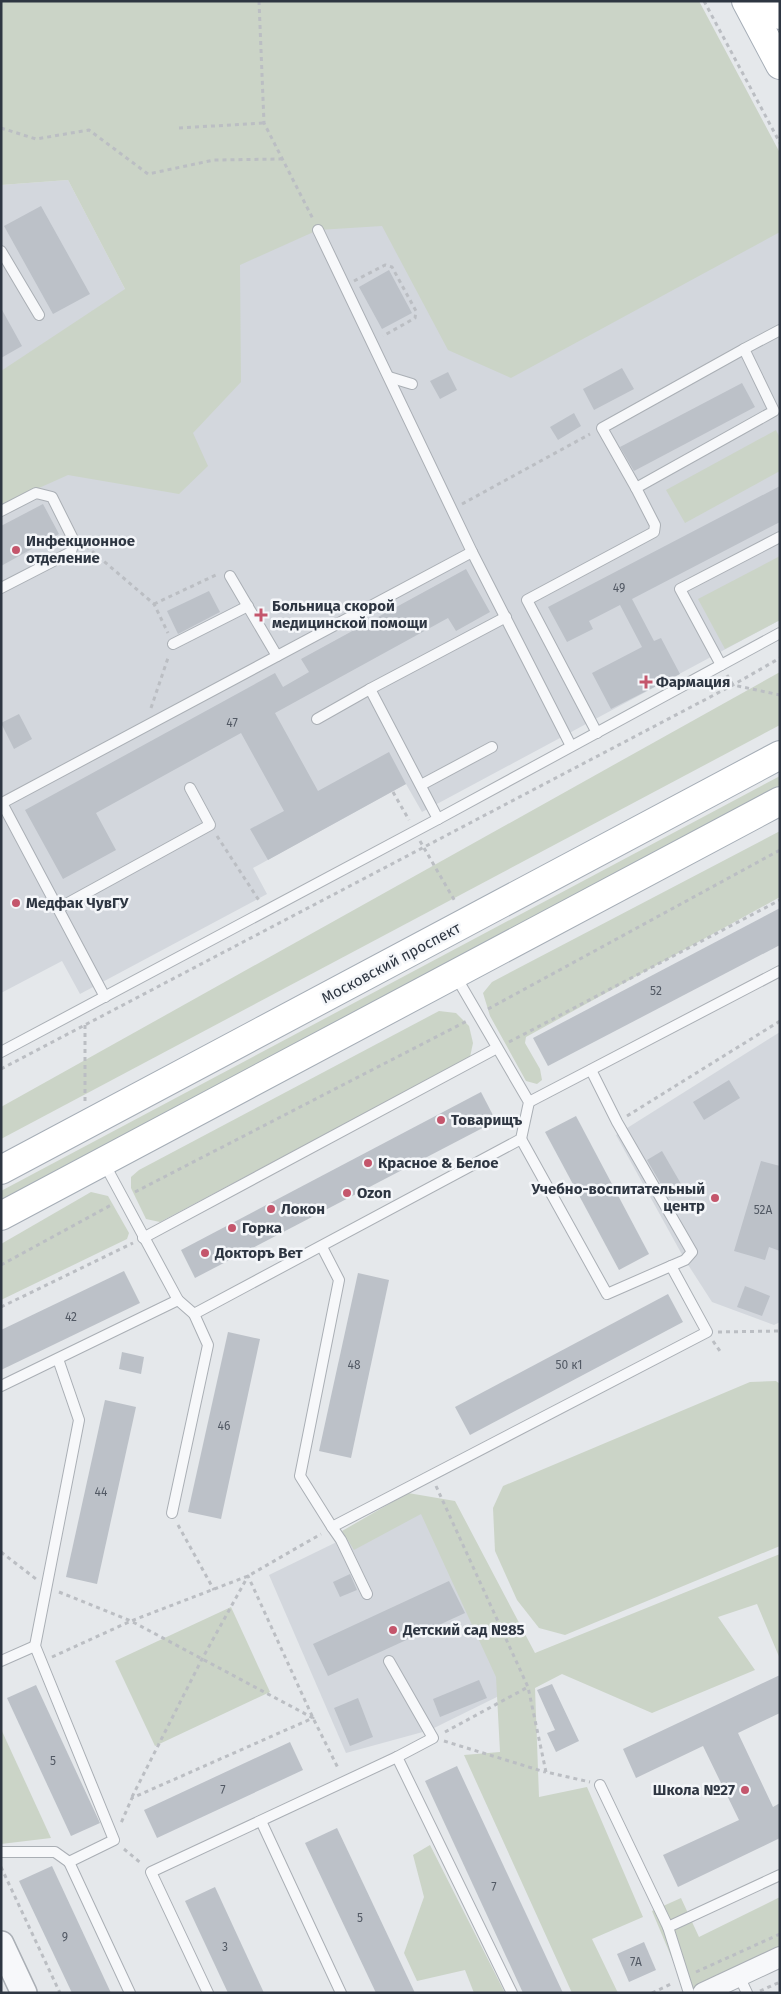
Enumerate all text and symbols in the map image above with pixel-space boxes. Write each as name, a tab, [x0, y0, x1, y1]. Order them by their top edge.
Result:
place label: Инфекционное отделение	[26, 532, 135, 567]
marker: Инфекционное отделение	[10, 544, 22, 556]
house number: 49	[613, 581, 625, 595]
place label: Больница скорой медицинской помощи	[272, 597, 428, 632]
marker: Больница скорой медицинской помощи	[254, 608, 268, 622]
place label: Фармация	[656, 673, 730, 691]
marker: Фармация	[640, 676, 652, 688]
house number: 47	[226, 716, 238, 730]
place label: Медфак ЧувГУ	[26, 894, 129, 912]
marker: Медфак ЧувГУ	[10, 897, 22, 909]
street label: Московский проспект	[319, 919, 464, 1007]
house number: 52	[650, 984, 662, 998]
place label: Товарищъ	[451, 1111, 523, 1129]
marker: Товарищъ	[435, 1114, 447, 1126]
place label: Красное & Белое	[378, 1154, 499, 1172]
marker: Красное & Белое	[362, 1157, 374, 1169]
place label: Учебно-воспитательный центр	[531, 1180, 705, 1215]
place label: Ozon	[357, 1184, 391, 1202]
marker: Ozon	[341, 1187, 353, 1199]
marker: Учебно-воспитательный центр	[709, 1192, 721, 1204]
place label: Локон	[281, 1200, 325, 1218]
marker: Локон	[265, 1203, 277, 1215]
house number: 52А	[754, 1203, 772, 1217]
place label: Горка	[242, 1219, 282, 1237]
marker: Горка	[226, 1222, 238, 1234]
place label: Докторъ Вет	[214, 1244, 303, 1262]
marker: Докторъ Вет	[199, 1247, 211, 1259]
house number: 42	[65, 1310, 77, 1324]
house number: 48	[348, 1358, 361, 1372]
house number: 50 к1	[555, 1358, 583, 1372]
house number: 46	[218, 1419, 230, 1433]
house number: 44	[95, 1485, 108, 1499]
place label: Детский сад №85	[402, 1621, 525, 1639]
marker: Детский сад №85	[387, 1624, 399, 1636]
house number: 5	[50, 1754, 56, 1768]
place label: Школа №27	[653, 1781, 735, 1799]
house number: 7	[220, 1783, 226, 1797]
marker: Школа №27	[739, 1784, 751, 1796]
house number: 7	[491, 1880, 497, 1894]
house number: 5	[357, 1911, 363, 1925]
house number: 9	[62, 1930, 68, 1944]
house number: 3	[222, 1940, 228, 1954]
house number: 7А	[630, 1955, 642, 1969]

